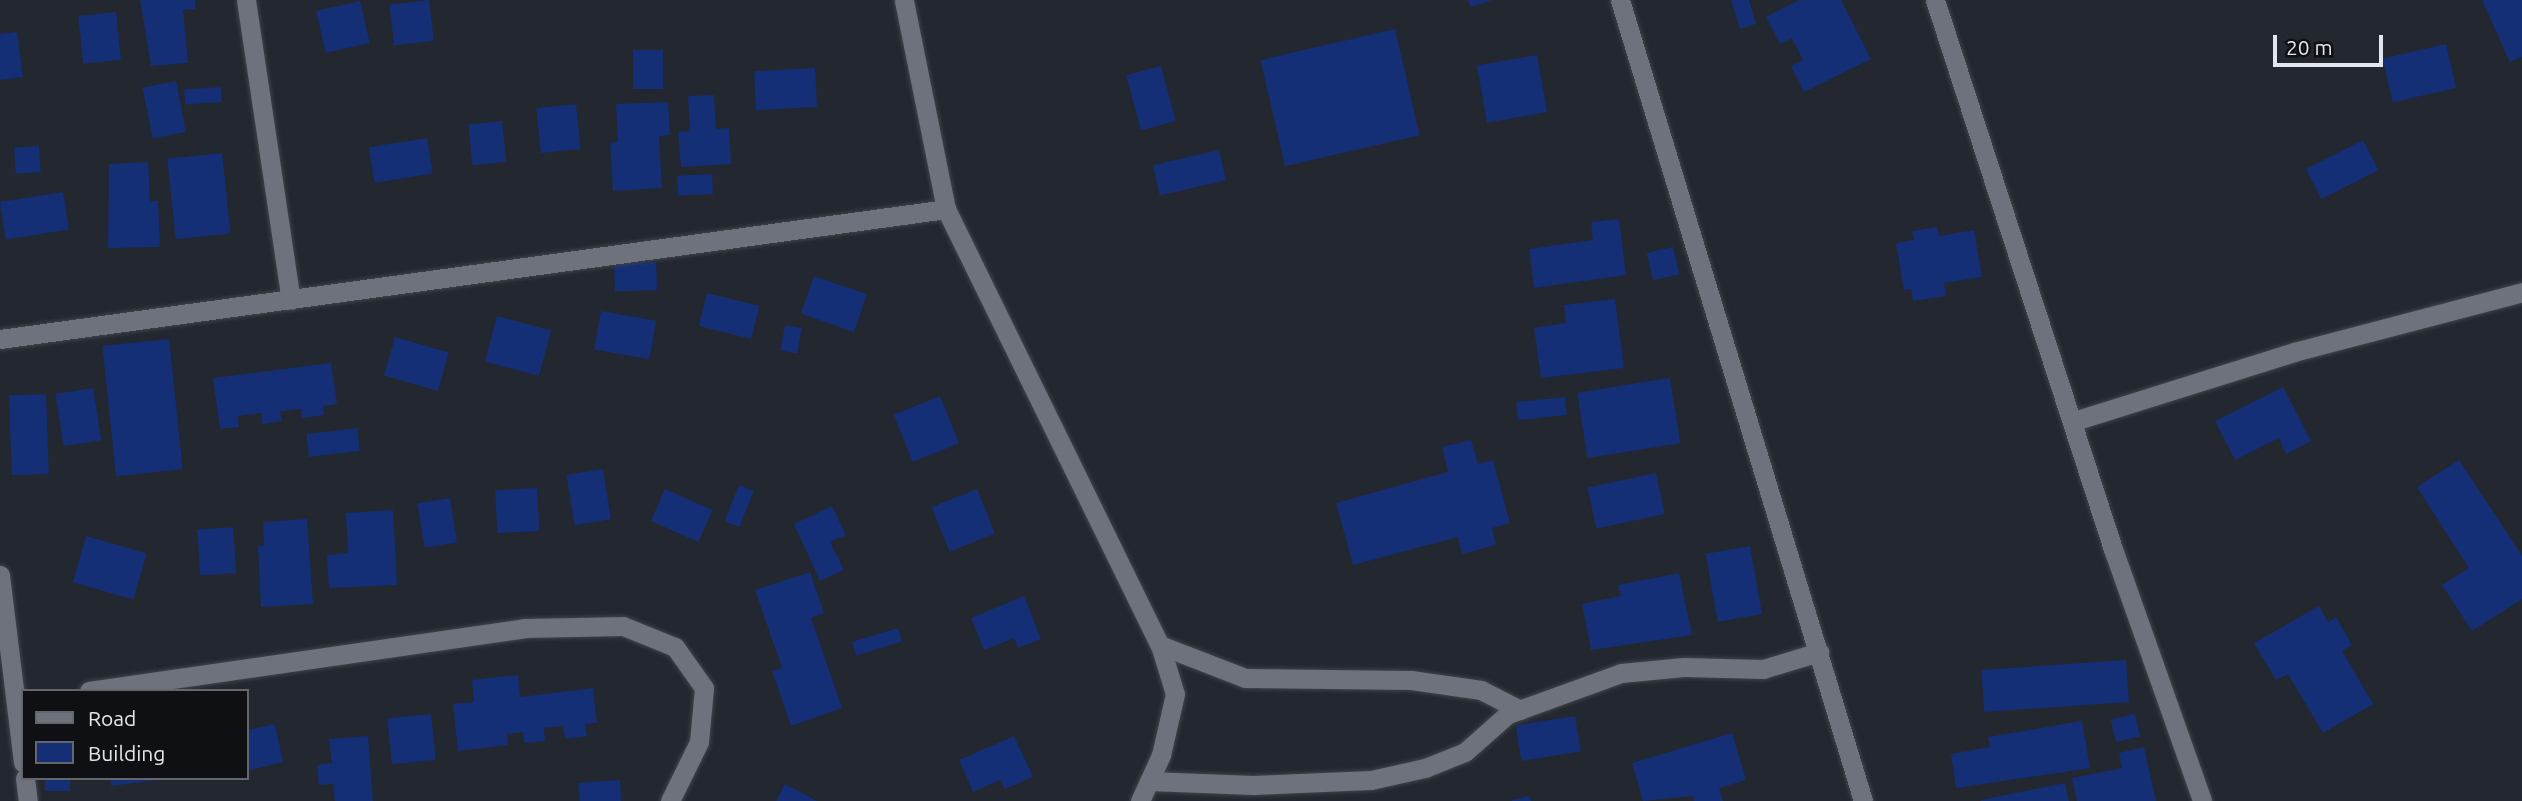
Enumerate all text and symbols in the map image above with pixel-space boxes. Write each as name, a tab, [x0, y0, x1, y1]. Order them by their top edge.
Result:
scale bar	[2277, 21, 2387, 65]
text: 20 m	[2286, 35, 2333, 59]
legend	[21, 689, 248, 780]
text: Road	[88, 706, 136, 730]
text: Building	[88, 741, 165, 765]

